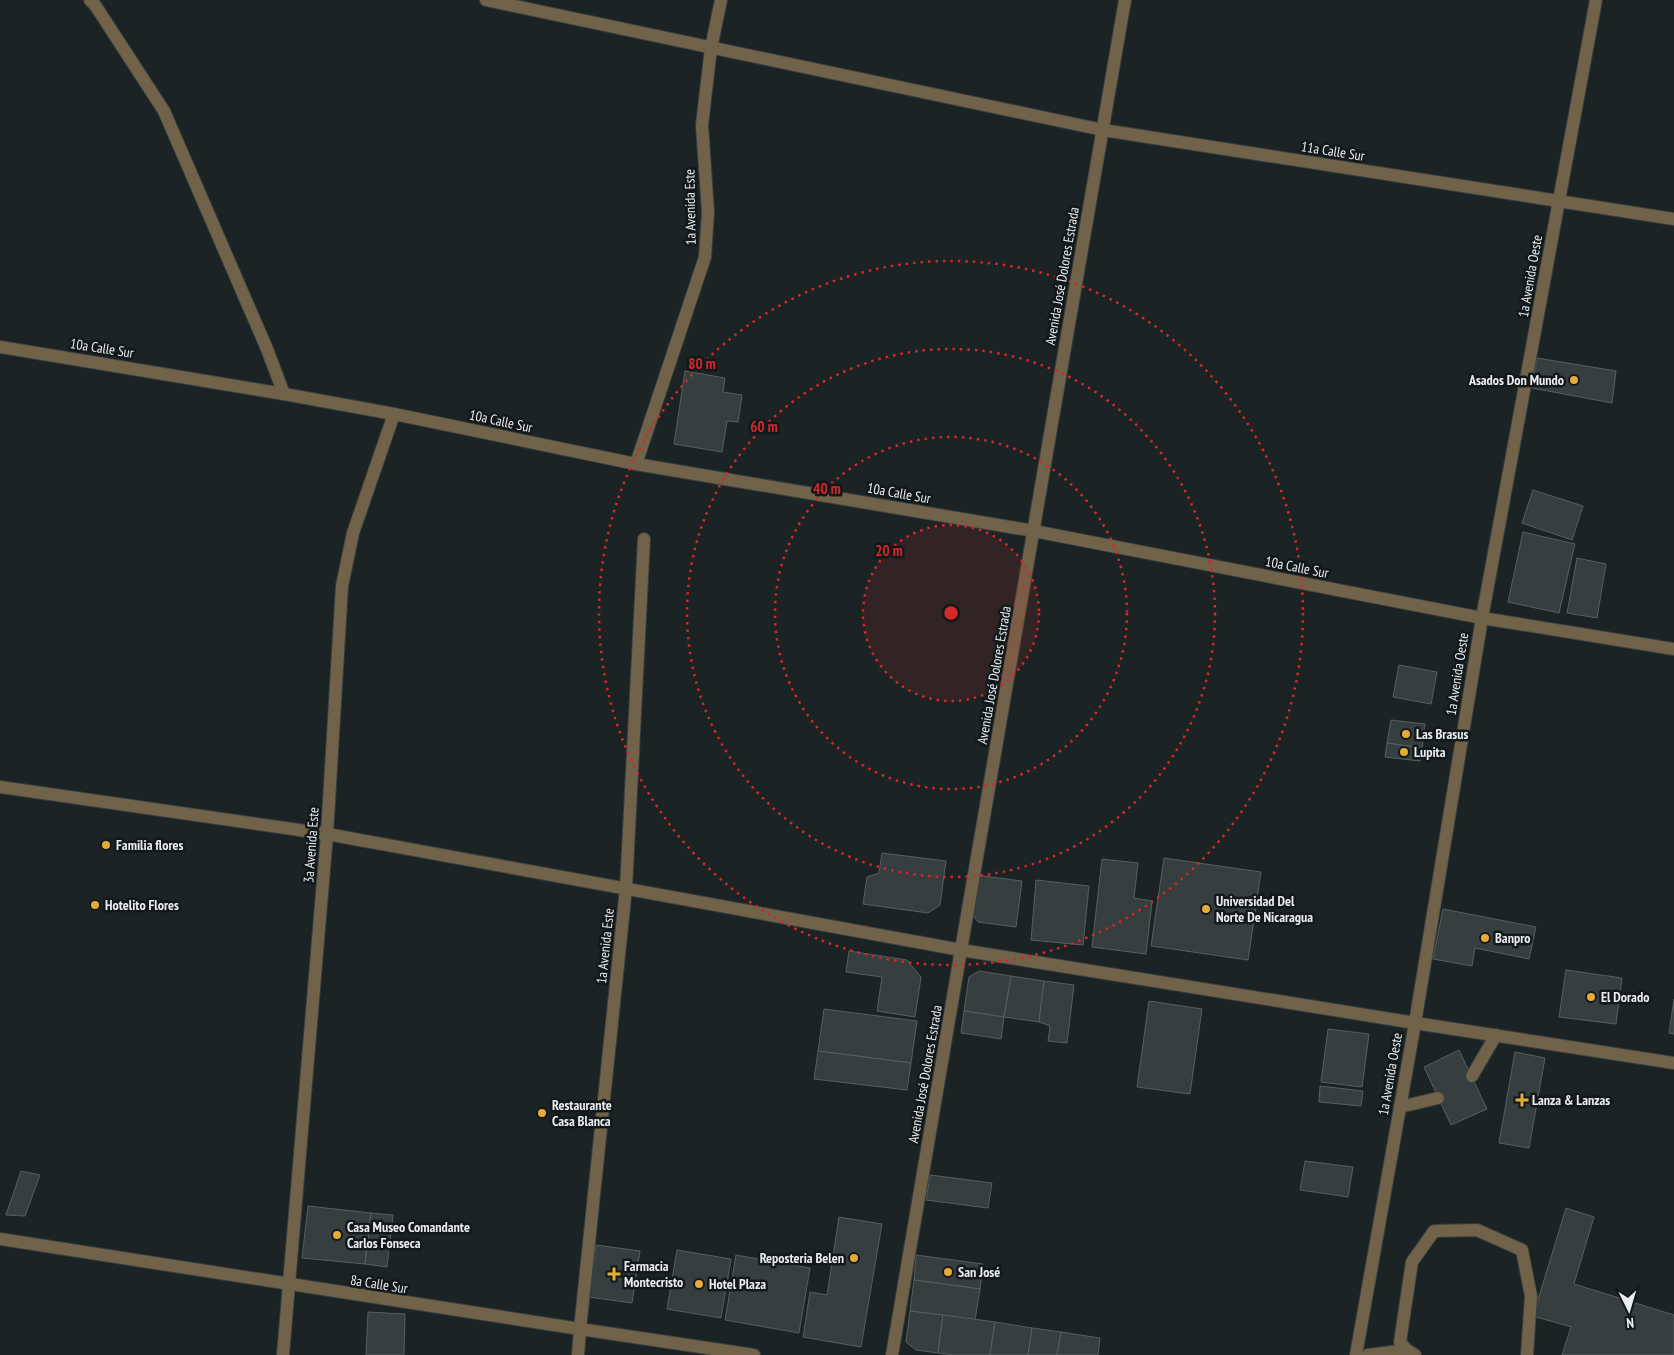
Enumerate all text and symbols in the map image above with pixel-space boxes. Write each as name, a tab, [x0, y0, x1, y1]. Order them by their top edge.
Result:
street label: 11a Calle Sur	[1300, 137, 1366, 165]
street label: 1a Avenida Este	[680, 169, 700, 245]
street label: Avenida José Dolores Estrada	[1041, 206, 1083, 346]
street label: 1a Avenida Oeste	[1514, 233, 1546, 319]
street label: 10a Calle Sur	[69, 334, 135, 362]
text: 80 m	[688, 354, 716, 373]
place label: Asados Don Mundo	[1468, 371, 1564, 389]
marker: Asados Don Mundo	[1568, 374, 1580, 386]
street label: 10a Calle Sur	[468, 406, 534, 437]
text: 60 m	[750, 417, 778, 436]
text: 40 m	[813, 479, 841, 498]
street label: 10a Calle Sur	[866, 479, 932, 507]
text: 20 m	[875, 541, 903, 560]
street label: 10a Calle Sur	[1264, 552, 1330, 582]
centre of rings	[942, 604, 960, 622]
street label: Avenida José Dolores Estrada	[973, 605, 1015, 745]
street label: 1a Avenida Oeste	[1442, 631, 1472, 717]
place label: Las Brasus	[1416, 725, 1468, 743]
marker: Las Brasus	[1400, 728, 1412, 740]
place label: Lupita	[1414, 743, 1446, 761]
marker: Lupita	[1398, 746, 1410, 758]
street label: 3a Avenida Este	[299, 806, 323, 884]
place label: Familia flores	[116, 836, 183, 854]
marker: Familia flores	[100, 839, 112, 851]
place label: Universidad Del Norte De Nicaragua	[1216, 892, 1313, 926]
place label: Hotelito Flores	[105, 896, 179, 914]
marker: Hotelito Flores	[89, 899, 101, 911]
marker: Universidad Del Norte De Nicaragua	[1200, 903, 1212, 915]
street label: 1a Avenida Este	[592, 907, 618, 985]
place label: Banpro	[1495, 929, 1531, 947]
marker: Banpro	[1479, 932, 1491, 944]
place label: El Dorado	[1601, 988, 1649, 1006]
marker: El Dorado	[1585, 991, 1597, 1003]
street label: Avenida José Dolores Estrada	[904, 1004, 946, 1144]
street label: 1a Avenida Oeste	[1374, 1031, 1406, 1117]
place label: Lanza & Lanzas	[1532, 1091, 1610, 1109]
marker: Lanza & Lanzas	[1516, 1094, 1528, 1106]
place label: Restaurante Casa Blanca	[552, 1096, 612, 1130]
marker: Restaurante Casa Blanca	[536, 1107, 548, 1119]
place label: Casa Museo Comandante Carlos Fonseca	[347, 1218, 470, 1252]
marker: Casa Museo Comandante Carlos Fonseca	[331, 1229, 343, 1241]
place label: Reposteria Belen	[760, 1249, 844, 1267]
marker: Reposteria Belen	[848, 1252, 860, 1264]
place label: Farmacia Montecristo	[624, 1257, 683, 1291]
place label: San José	[958, 1263, 1000, 1281]
marker: San José	[942, 1266, 954, 1278]
marker: Farmacia Montecristo	[608, 1268, 620, 1280]
street label: 8a Calle Sur	[349, 1271, 409, 1297]
place label: Hotel Plaza	[709, 1275, 766, 1293]
marker: Hotel Plaza	[693, 1278, 705, 1290]
north arrow	[1604, 1285, 1654, 1335]
text: N	[1626, 1314, 1635, 1332]

